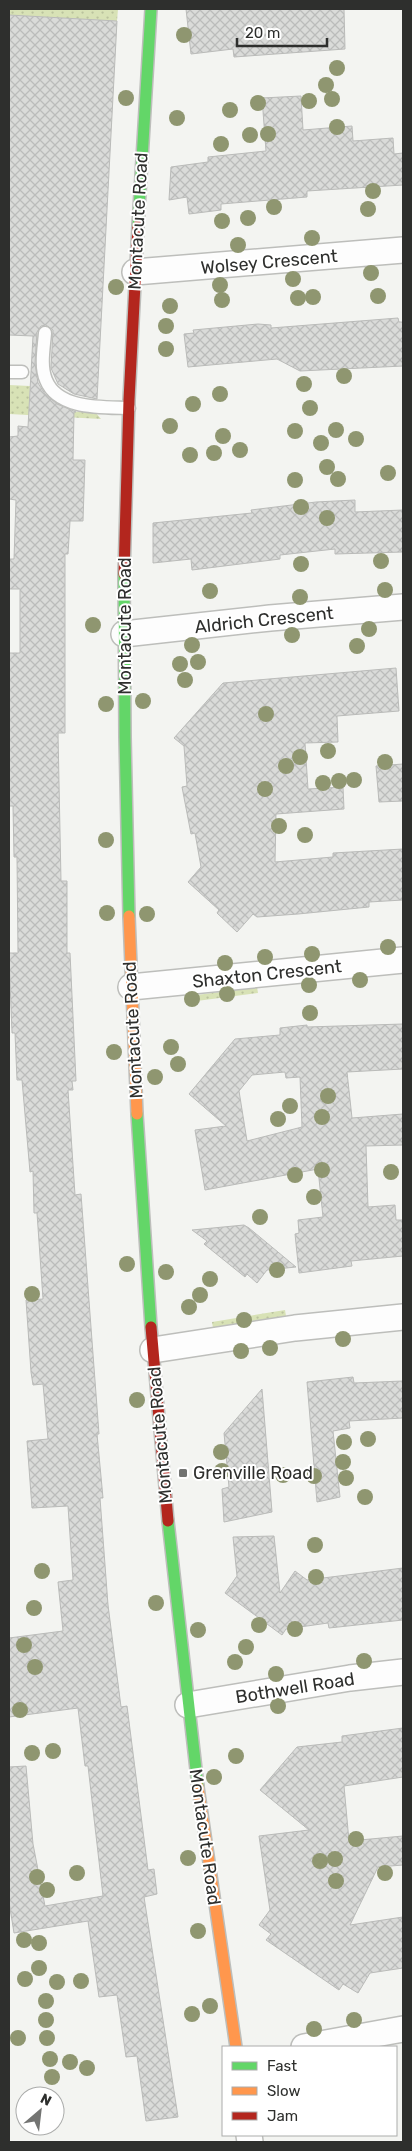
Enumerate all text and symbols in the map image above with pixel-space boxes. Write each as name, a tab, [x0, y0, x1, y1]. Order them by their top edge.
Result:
scale bar	[237, 15, 327, 47]
text: 20 m	[245, 24, 280, 42]
street label: Montacute Road	[123, 152, 153, 290]
street label: Wolsey Crescent	[200, 245, 338, 279]
street label: Montacute Road	[114, 557, 136, 695]
street label: Aldrich Crescent	[194, 602, 334, 638]
street label: Shaxton Crescent	[191, 955, 343, 993]
street label: Montacute Road	[118, 961, 148, 1099]
street label: Montacute Road	[143, 1366, 177, 1504]
place label: Grenville Road	[193, 1462, 313, 1484]
marker: Grenville Road	[177, 1467, 189, 1479]
street label: Bothwell Road	[234, 1668, 356, 1708]
street label: Montacute Road	[185, 1767, 225, 1907]
legend	[222, 2046, 397, 2136]
text: Fast	[267, 2057, 297, 2075]
text: Slow	[267, 2082, 300, 2100]
north arrow	[15, 2086, 65, 2136]
text: N	[37, 2090, 54, 2110]
text: Jam	[267, 2107, 298, 2125]

